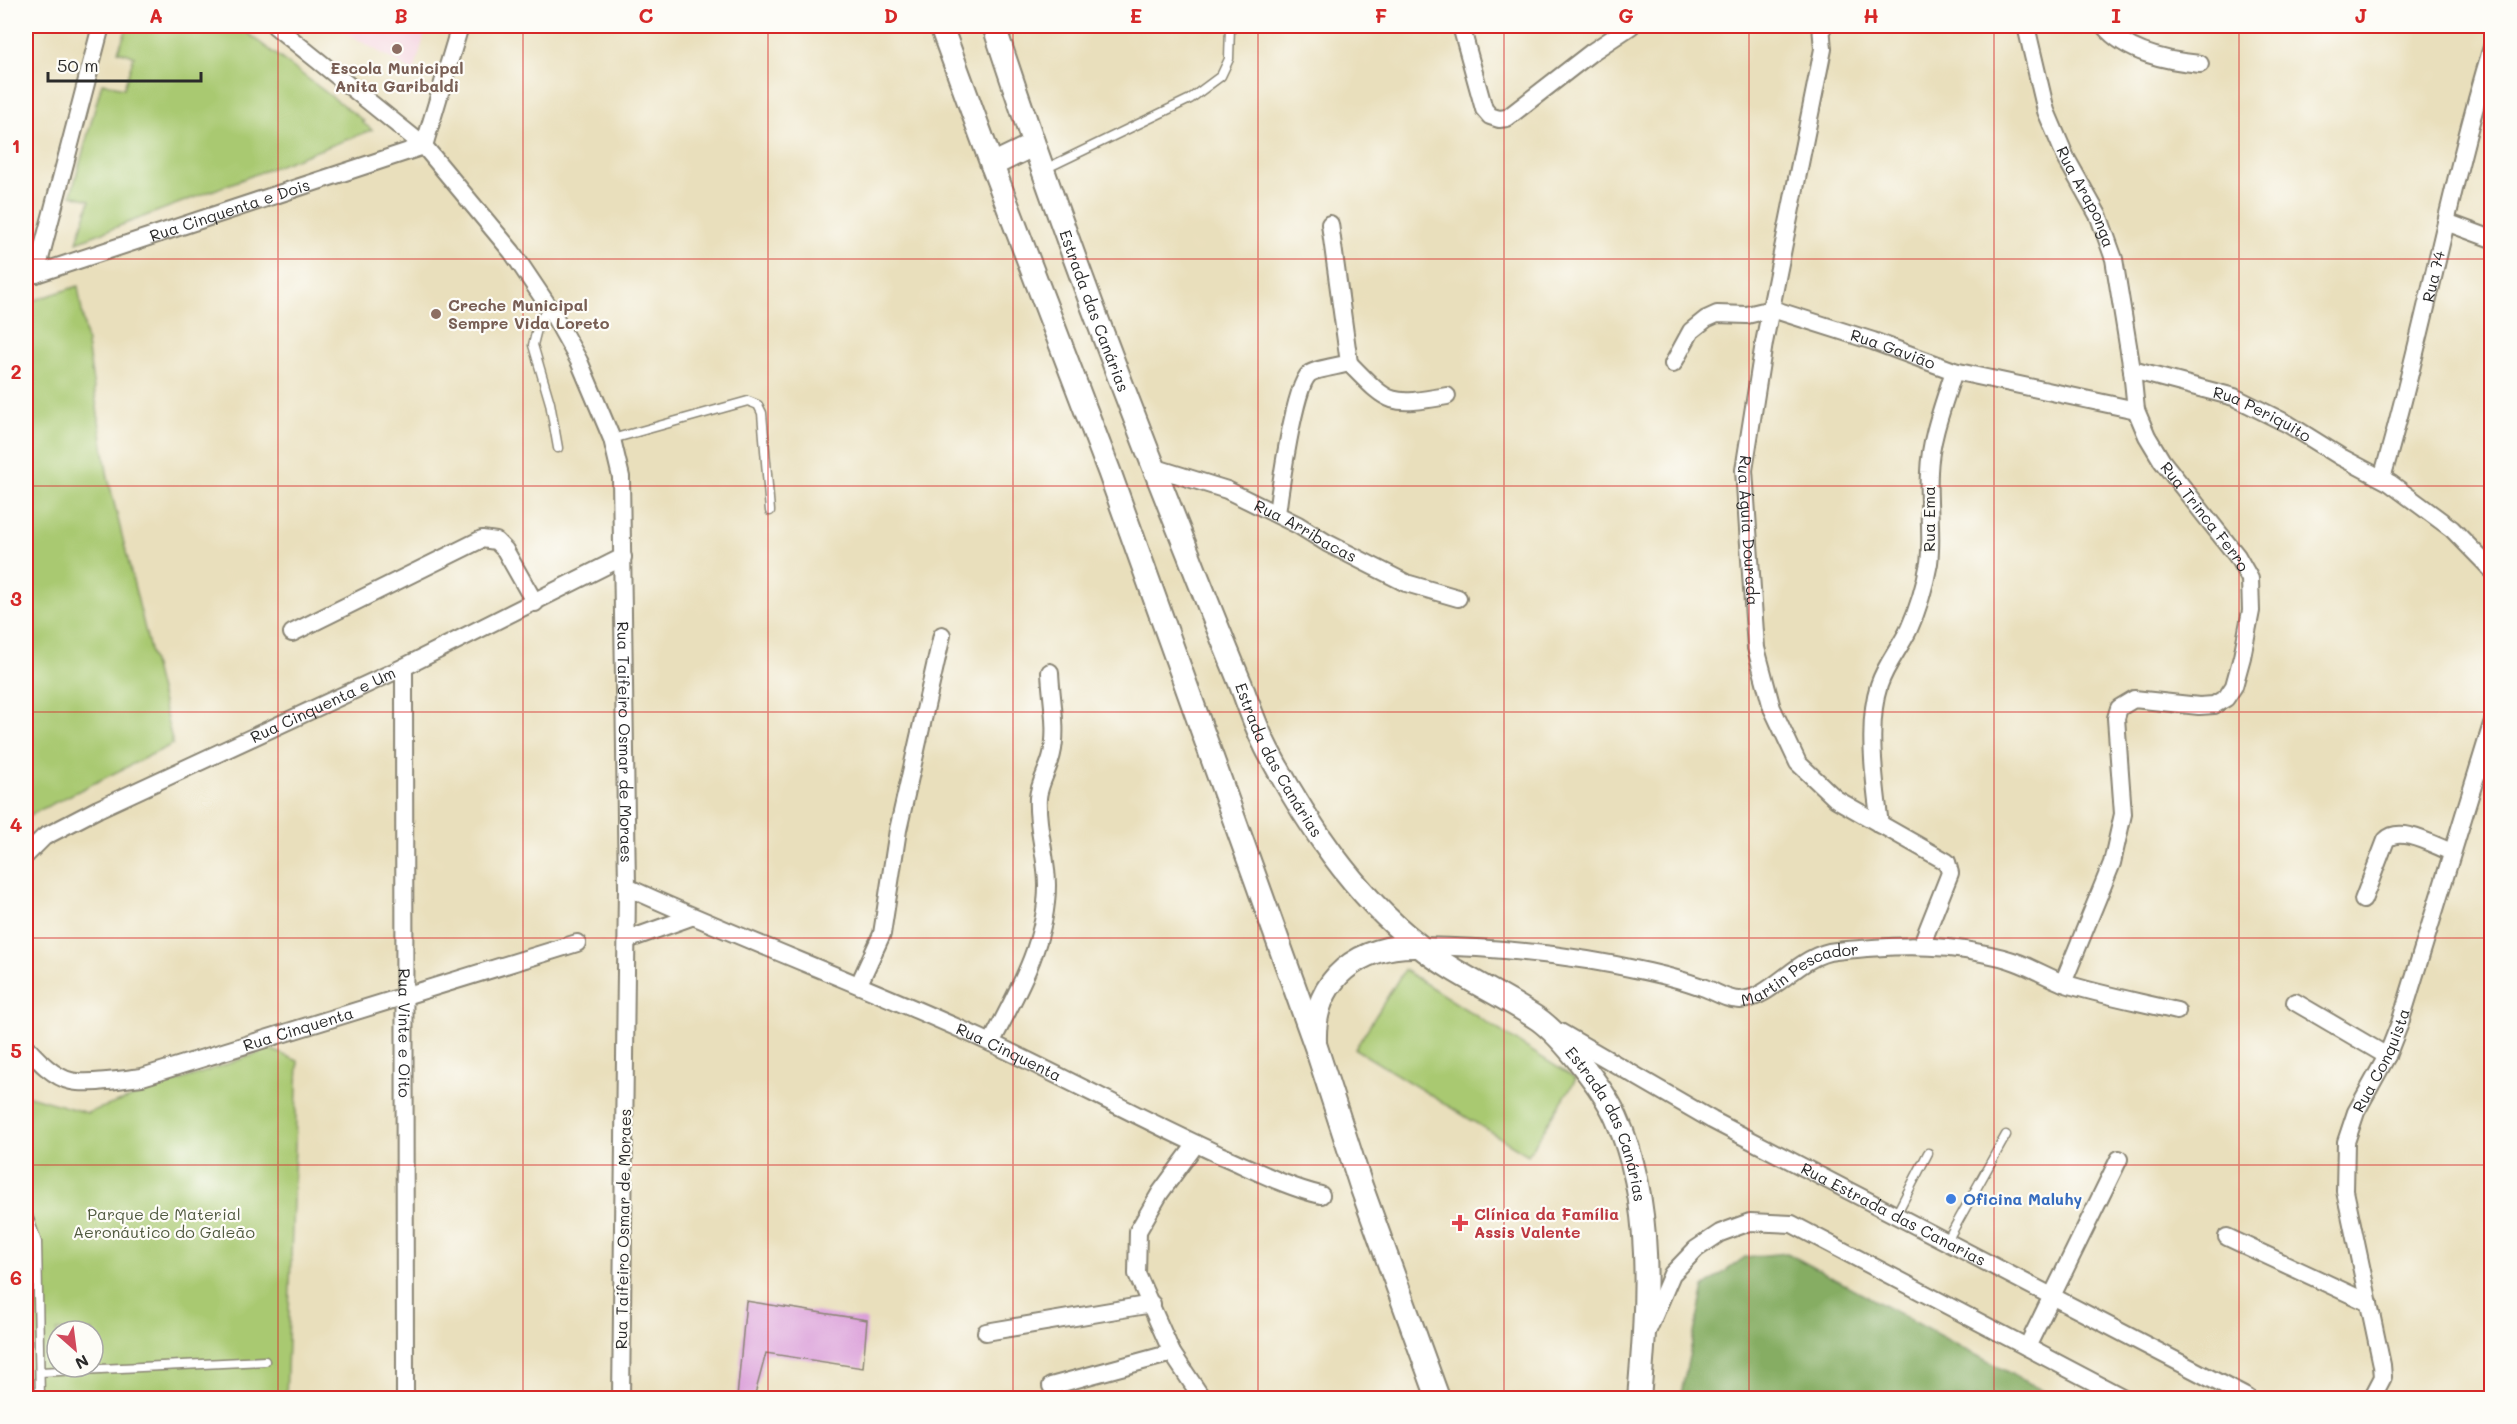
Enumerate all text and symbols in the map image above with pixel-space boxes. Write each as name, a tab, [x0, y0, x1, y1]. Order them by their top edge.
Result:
text: A	[149, 2, 163, 28]
text: B	[394, 2, 408, 28]
text: C	[639, 2, 654, 28]
text: D	[884, 2, 898, 28]
text: E	[1130, 2, 1142, 28]
text: F	[1375, 2, 1388, 28]
text: G	[1618, 2, 1634, 28]
text: H	[1863, 2, 1879, 28]
text: I	[2111, 2, 2121, 28]
text: J	[2354, 2, 2368, 28]
marker: Escola Municipal Anita Garibaldi	[390, 42, 404, 56]
scale bar	[48, 45, 201, 83]
text: 50 m	[57, 53, 99, 77]
place label: Escola Municipal Anita Garibaldi	[330, 57, 464, 96]
text: 1	[12, 132, 20, 158]
street label: Rua Araponga	[2052, 143, 2120, 250]
street label: Rua Cinquenta e Dois	[147, 173, 312, 246]
street label: Estrada das Canárias	[1055, 227, 1135, 395]
street label: Rua 74	[2417, 248, 2449, 304]
place label: Creche Municipal Sempre Vida Loreto	[448, 294, 610, 333]
marker: Creche Municipal Sempre Vida Loreto	[429, 307, 443, 321]
street label: Rua Gavião	[1848, 324, 1939, 373]
text: 2	[10, 358, 22, 384]
street label: Rua Periquito	[2211, 381, 2316, 446]
street label: Rua Águia Dourada	[1733, 454, 1764, 606]
street label: Rua Trinca Ferro	[2156, 457, 2255, 575]
street label: Rua Ema	[1918, 486, 1939, 552]
street label: Rua Arribacas	[1251, 494, 1361, 566]
text: 3	[10, 585, 22, 611]
street label: Rua Taifeiro Osmar de Moraes	[613, 621, 638, 863]
street label: Rua Cinquenta e Um	[247, 662, 398, 747]
street label: Estrada das Canárias	[1231, 680, 1328, 841]
text: 4	[10, 811, 23, 837]
street label: Martin Pescador	[1739, 938, 1860, 1010]
street label: Rua Vinte e Oito	[394, 968, 416, 1098]
street label: Rua Cinquenta	[240, 1002, 356, 1055]
street label: Rua Conquista	[2347, 1006, 2414, 1116]
street label: Rua Cinquenta	[953, 1018, 1065, 1086]
text: 5	[10, 1037, 22, 1063]
street label: Estrada das Canárias	[1561, 1042, 1651, 1203]
street label: Rua Taifeiro Osmar de Moraes	[610, 1108, 635, 1350]
street label: Rua Estrada das Canarias	[1798, 1157, 1990, 1270]
place label: Oficina Maluhy	[1963, 1188, 2083, 1209]
marker: Oficina Maluhy	[1944, 1192, 1958, 1206]
park label: Parque de Material Aeronáutico do Galeão	[73, 1203, 255, 1242]
place label: Clínica da Família Assis Valente	[1474, 1203, 1619, 1242]
marker: Clínica da Família Assis Valente	[1451, 1214, 1469, 1232]
text: 6	[10, 1264, 22, 1290]
north arrow	[45, 1319, 105, 1379]
text: N	[72, 1351, 93, 1375]

